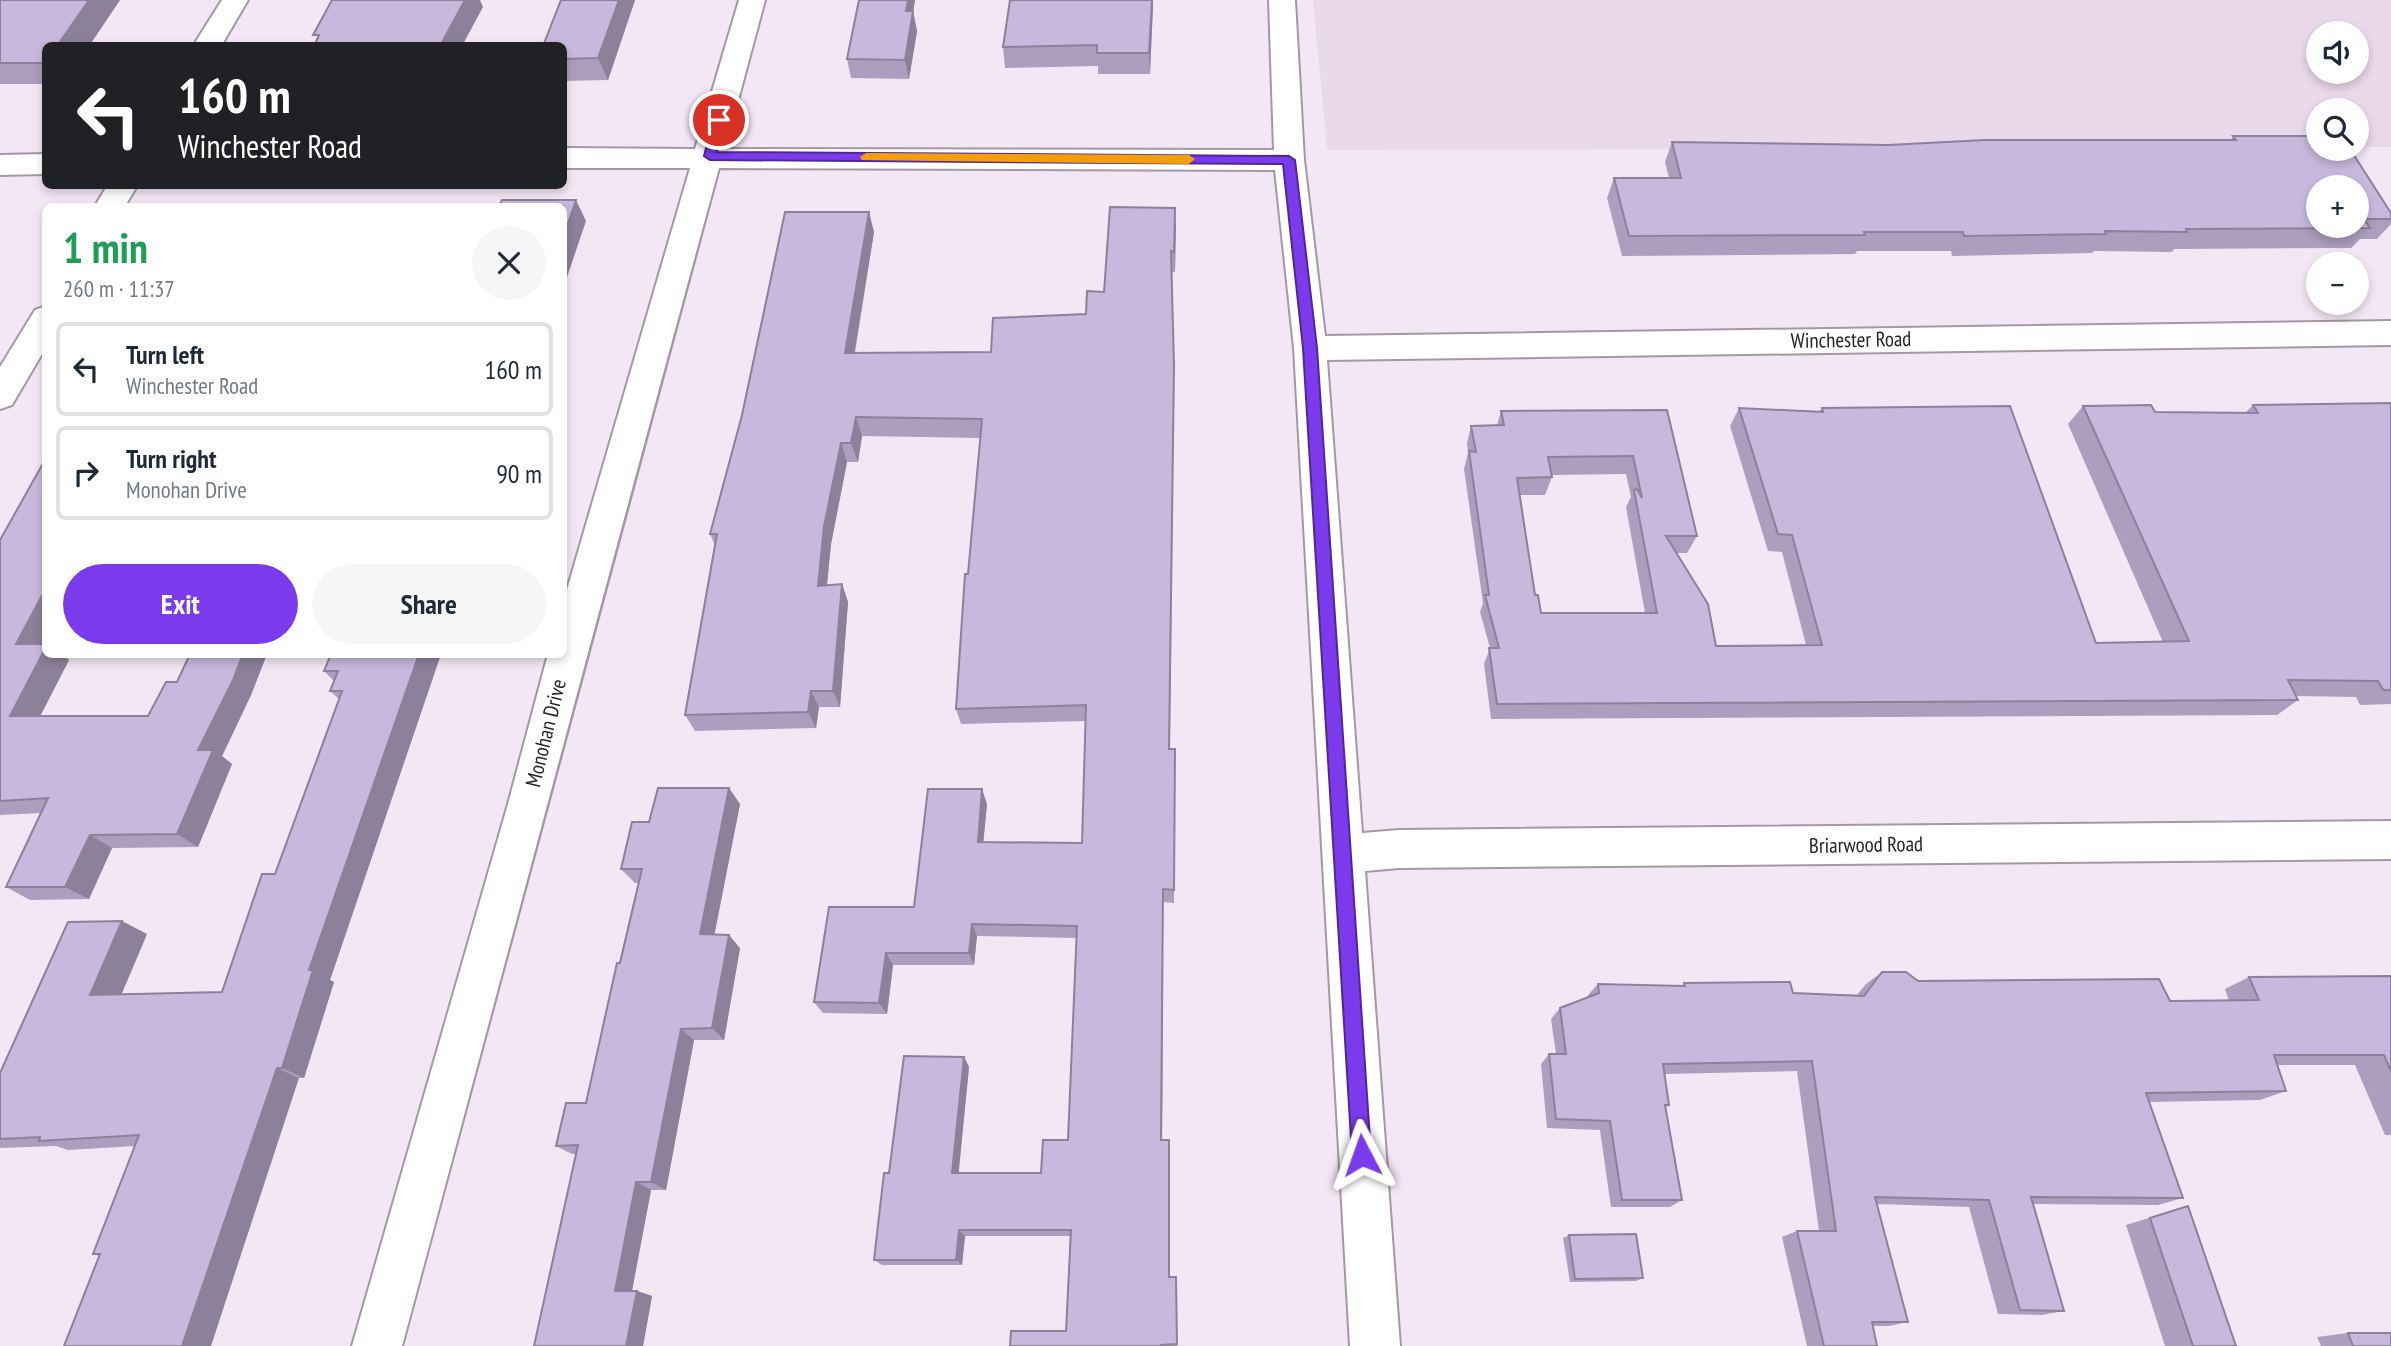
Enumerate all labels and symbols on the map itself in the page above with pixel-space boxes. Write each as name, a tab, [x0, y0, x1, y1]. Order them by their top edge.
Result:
pin	[689, 90, 749, 150]
street label: Winchester Road	[1790, 325, 1912, 354]
street label: Monohan Drive	[519, 676, 572, 790]
street label: Briarwood Road	[1809, 830, 1923, 859]
position arrow	[1325, 1118, 1399, 1192]

